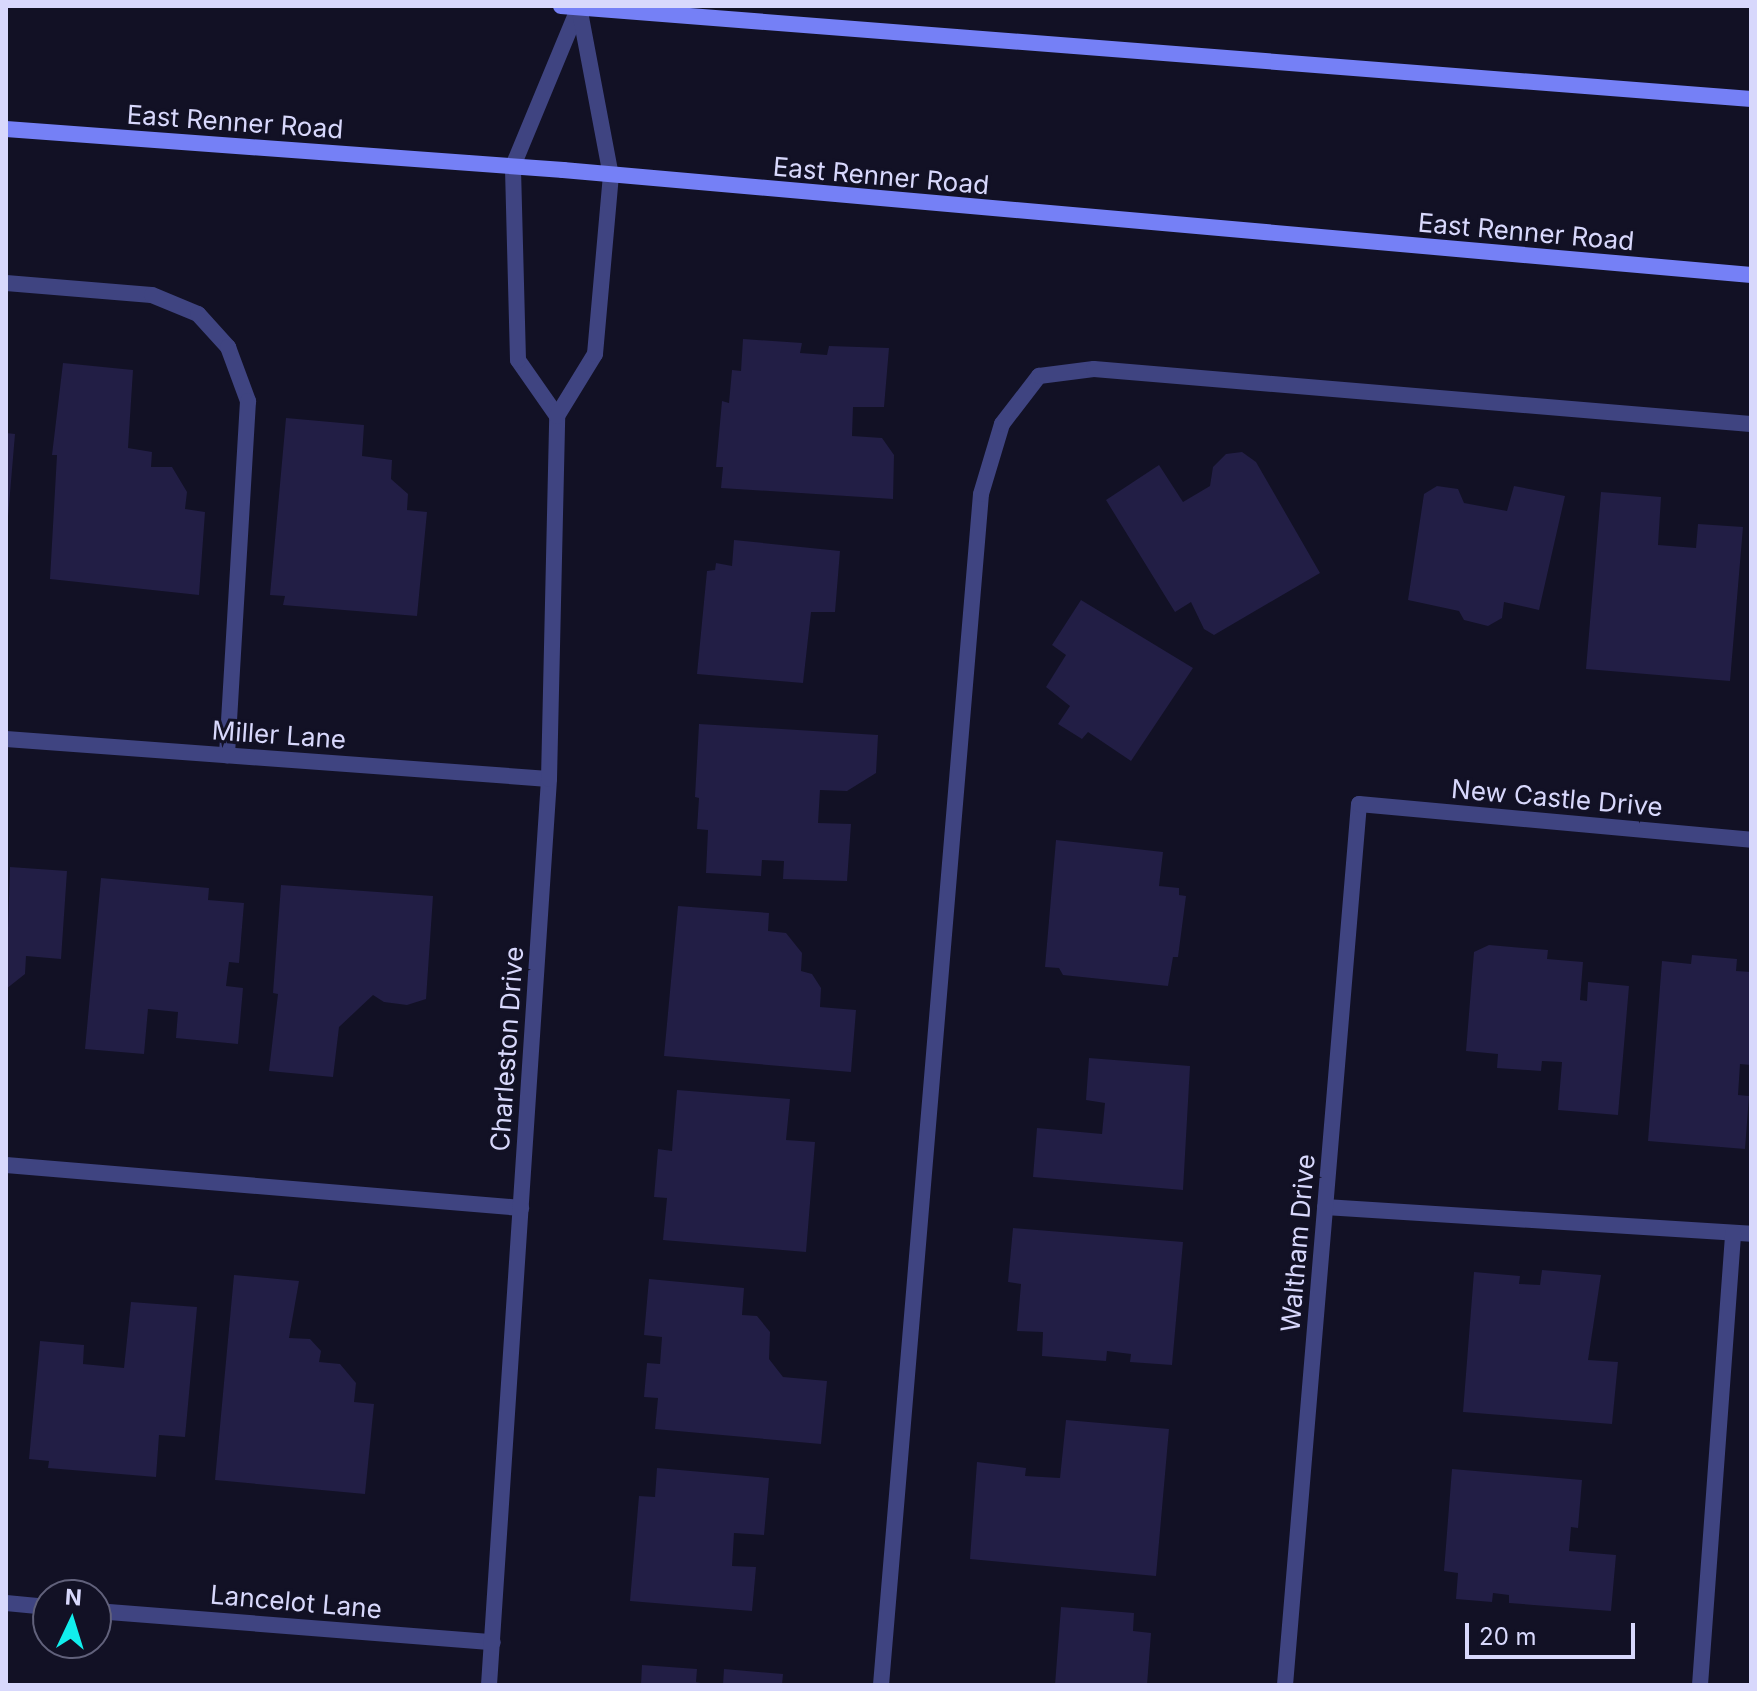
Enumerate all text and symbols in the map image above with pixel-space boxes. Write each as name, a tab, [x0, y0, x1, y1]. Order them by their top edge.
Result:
street label: East Renner Road	[126, 99, 344, 145]
street label: East Renner Road	[772, 151, 990, 201]
street label: East Renner Road	[1417, 207, 1635, 257]
street label: Miller Lane	[211, 715, 347, 755]
street label: New Castle Drive	[1450, 773, 1664, 823]
street label: Charleston Drive	[484, 945, 530, 1153]
street label: Waltham Drive	[1275, 1153, 1321, 1333]
north arrow	[32, 1579, 112, 1659]
street label: Lancelot Lane	[209, 1579, 383, 1625]
text: N	[64, 1584, 83, 1611]
scale bar	[1469, 1607, 1639, 1657]
text: 20 m	[1479, 1622, 1537, 1651]

